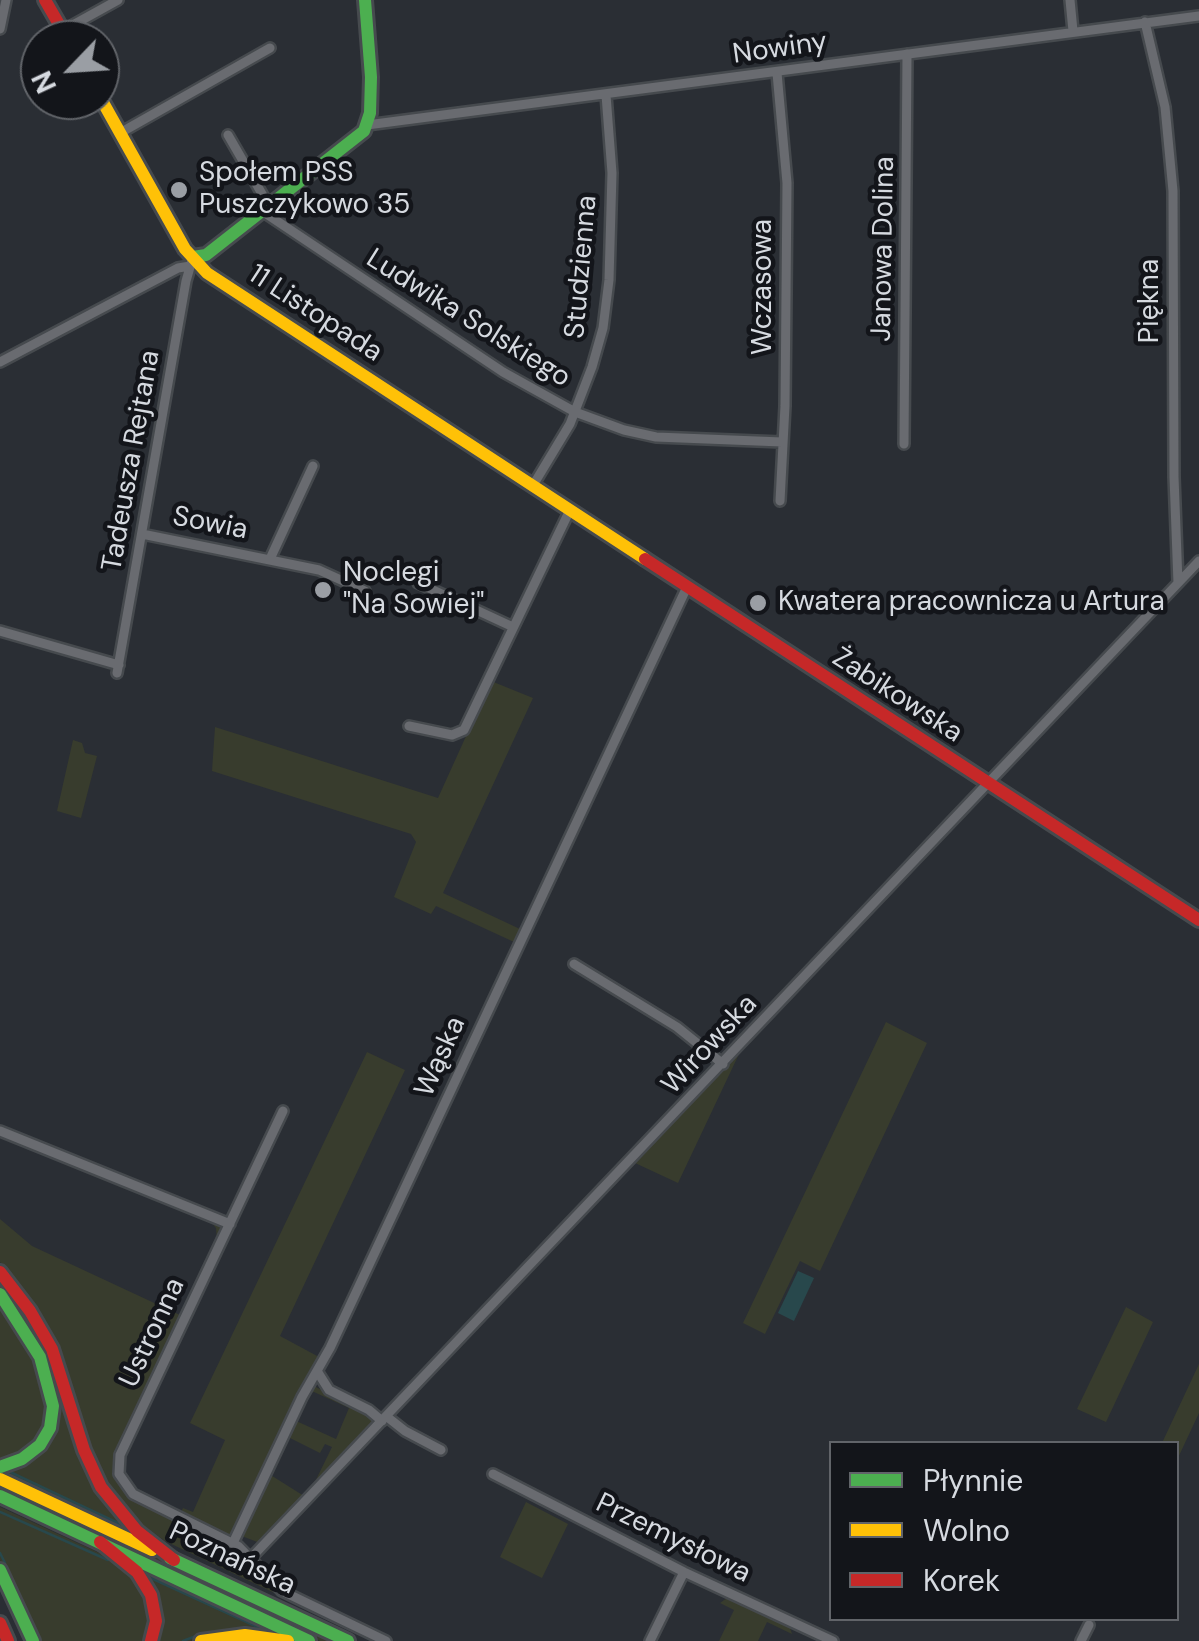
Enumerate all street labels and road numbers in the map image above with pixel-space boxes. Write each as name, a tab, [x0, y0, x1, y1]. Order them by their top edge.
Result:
street label: Nowiny	[731, 26, 829, 72]
street label: Janowa Dolina	[866, 156, 902, 342]
street label: Studzienna	[559, 194, 605, 340]
street label: Wczasowa	[747, 219, 781, 355]
street label: Ludwika Solskiego	[360, 243, 576, 395]
street label: 11 Listopada	[242, 258, 388, 370]
street label: Piękna	[1134, 259, 1168, 343]
street label: Tadeusza Rejtana	[96, 348, 168, 574]
street label: Sowia	[170, 500, 250, 548]
street label: Żabikowska	[826, 641, 968, 751]
street label: Wirowska	[655, 988, 765, 1102]
street label: Wąska	[409, 1012, 473, 1102]
street label: Ustronna	[113, 1273, 193, 1393]
street label: Przemysłowa	[590, 1487, 756, 1591]
street label: Poznańska	[163, 1515, 301, 1603]

